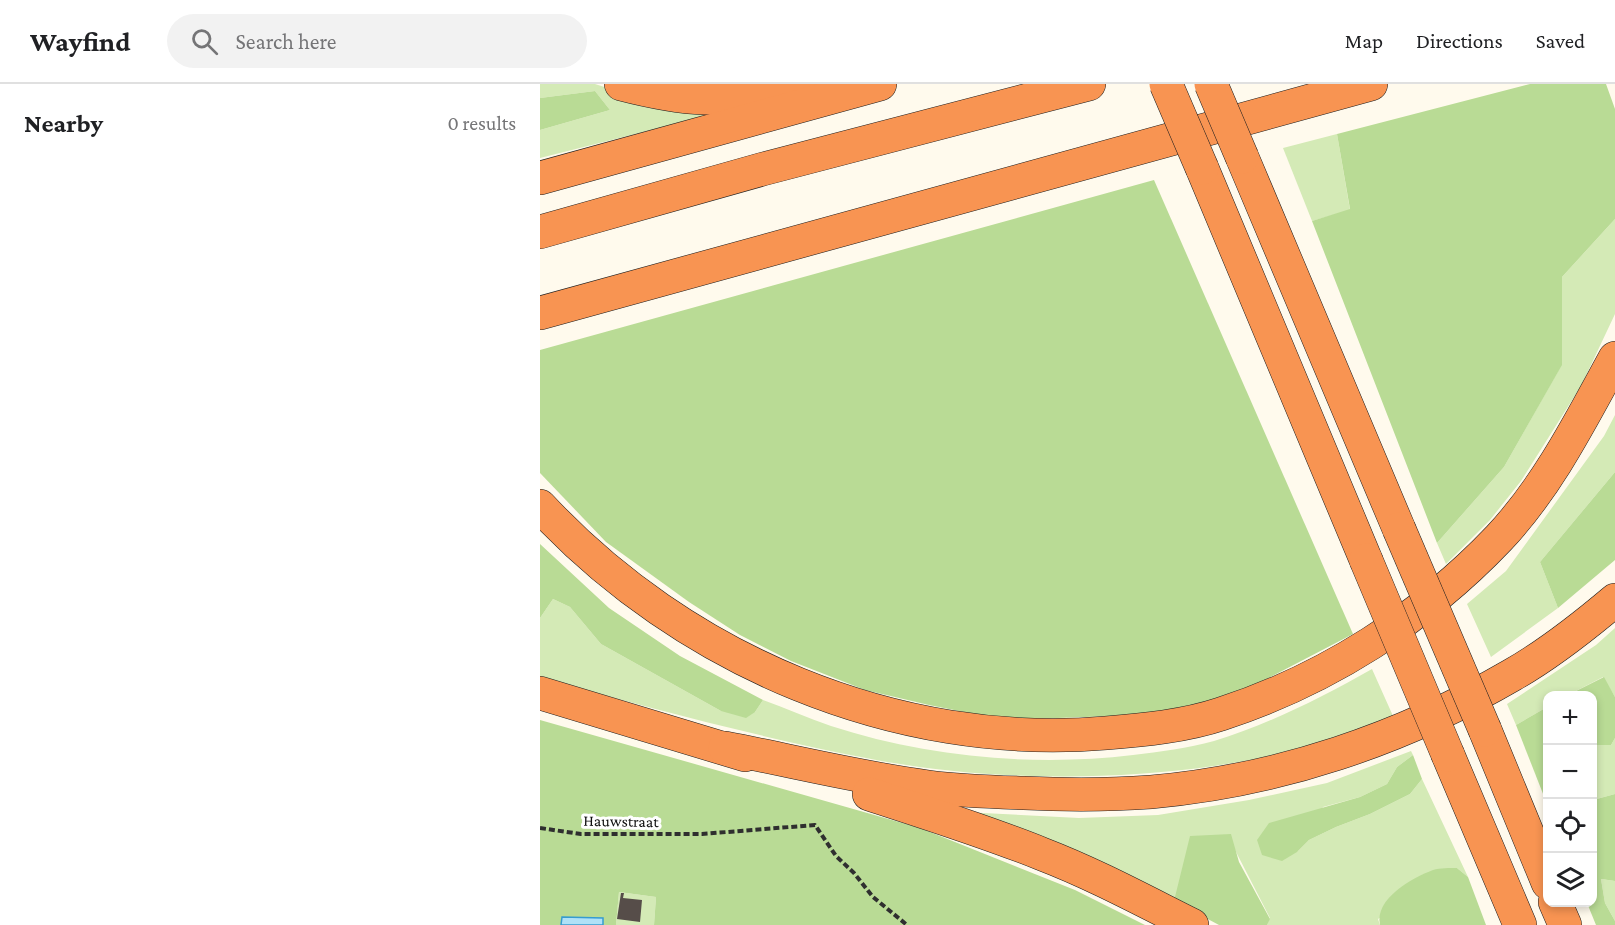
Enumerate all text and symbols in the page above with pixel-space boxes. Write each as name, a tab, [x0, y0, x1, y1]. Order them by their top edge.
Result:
search box	[167, 14, 587, 68]
icon: search	[188, 25, 221, 58]
text: Wayfind	[30, 26, 131, 57]
text: Search here	[236, 29, 336, 54]
text: Map	[1345, 29, 1383, 53]
text: Directions	[1416, 29, 1503, 53]
text: Saved	[1536, 29, 1585, 53]
text: Nearby	[24, 109, 103, 138]
text: 0 results	[447, 112, 516, 134]
map controls	[1543, 691, 1597, 907]
button: +	[1543, 691, 1597, 745]
button: −	[1543, 745, 1597, 799]
button: locate	[1543, 799, 1597, 853]
street label: Hauwstraat	[583, 812, 659, 830]
button: layers	[1543, 853, 1597, 907]

